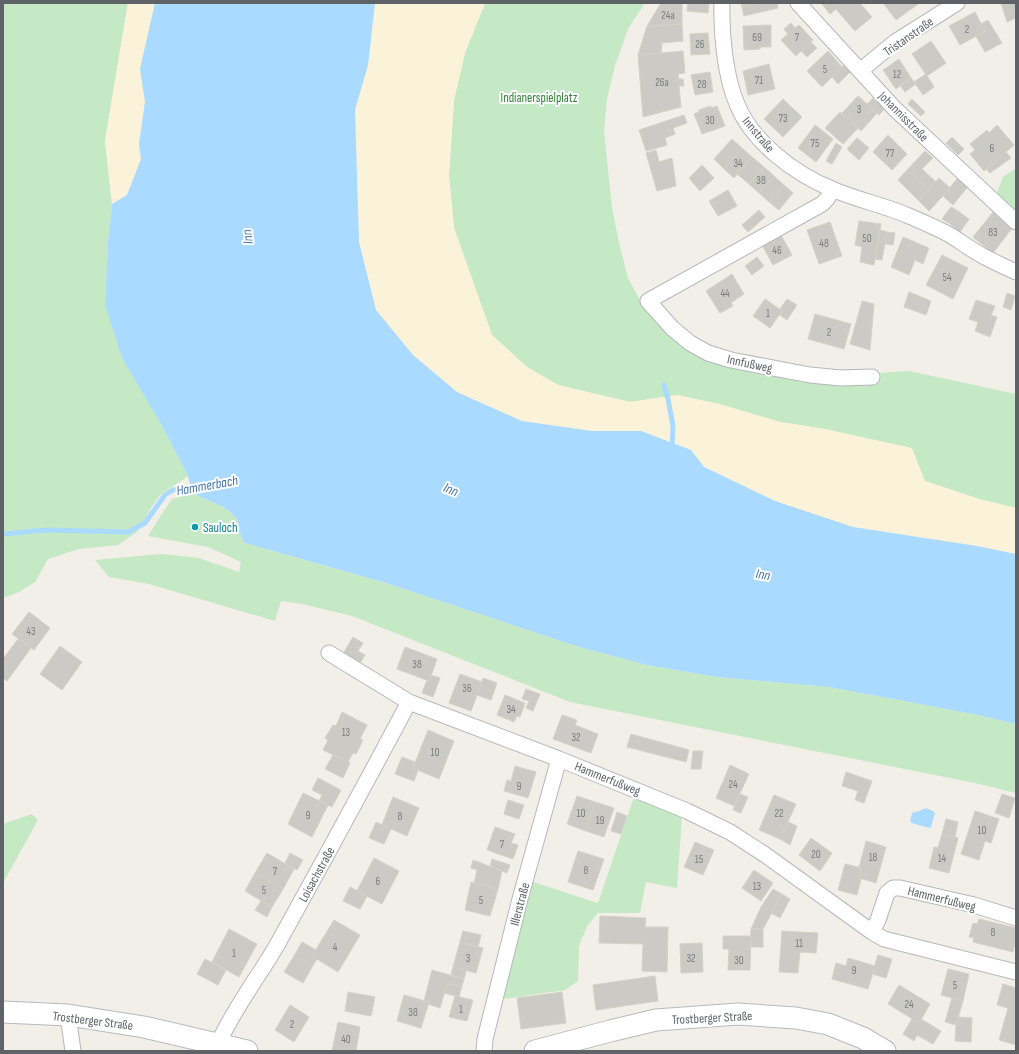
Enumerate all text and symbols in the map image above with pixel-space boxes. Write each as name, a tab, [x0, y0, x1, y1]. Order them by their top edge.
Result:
house number: 24a	[661, 9, 675, 22]
street label: Tristanstraße	[880, 14, 937, 60]
house number: 2	[965, 23, 970, 36]
house number: 69	[752, 31, 762, 44]
house number: 7	[795, 31, 800, 44]
house number: 26	[695, 38, 705, 51]
house number: 5	[823, 63, 827, 76]
house number: 12	[893, 68, 902, 81]
house number: 71	[755, 74, 763, 87]
house number: 26a	[655, 76, 669, 89]
house number: 28	[697, 78, 707, 91]
street label: Johannisstraße	[874, 88, 932, 145]
park label: Indianerspielplatz	[501, 90, 578, 106]
house number: 3	[857, 103, 862, 116]
house number: 73	[778, 112, 788, 125]
house number: 30	[705, 114, 715, 127]
street label: Innstraße	[739, 114, 778, 156]
house number: 75	[811, 137, 819, 150]
house number: 6	[990, 142, 995, 155]
house number: 77	[886, 147, 895, 160]
house number: 34	[733, 157, 743, 170]
house number: 38	[756, 174, 766, 187]
house number: 83	[988, 226, 998, 239]
water label: Inn	[238, 229, 257, 245]
house number: 50	[862, 232, 872, 245]
house number: 48	[819, 237, 829, 250]
house number: 46	[772, 244, 782, 257]
house number: 54	[942, 271, 952, 284]
house number: 44	[720, 287, 730, 300]
house number: 1	[766, 307, 770, 320]
house number: 2	[827, 326, 832, 339]
street label: Innfußweg	[726, 351, 774, 377]
water label: Hammerbach	[175, 472, 239, 499]
water label: Inn	[441, 479, 461, 500]
place label: Sauloch	[203, 520, 238, 536]
marker: Sauloch	[190, 522, 200, 532]
water label: Inn	[754, 565, 772, 584]
house number: 43	[26, 625, 36, 638]
house number: 38	[412, 658, 422, 671]
house number: 36	[462, 682, 472, 695]
house number: 34	[506, 703, 516, 716]
house number: 13	[342, 726, 351, 739]
house number: 32	[571, 731, 581, 744]
house number: 10	[431, 746, 439, 759]
street label: Hammerfußweg	[572, 758, 643, 799]
house number: 24	[728, 778, 738, 791]
house number: 9	[517, 780, 522, 793]
house number: 10	[577, 807, 585, 820]
house number: 22	[774, 807, 784, 820]
house number: 9	[306, 809, 311, 822]
house number: 8	[398, 810, 403, 823]
house number: 19	[596, 814, 604, 827]
house number: 10	[978, 824, 986, 837]
house number: 7	[500, 838, 505, 851]
street label: Loisachstraße	[295, 844, 339, 905]
house number: 20	[811, 848, 821, 861]
house number: 18	[869, 851, 878, 864]
house number: 14	[938, 852, 947, 865]
house number: 15	[695, 853, 703, 866]
house number: 8	[584, 864, 589, 877]
house number: 7	[273, 865, 278, 878]
house number: 6	[376, 875, 381, 888]
house number: 13	[753, 880, 762, 893]
street label: Illerstraße	[507, 881, 533, 928]
street label: Hammerfußweg	[906, 883, 977, 915]
house number: 5	[262, 884, 266, 897]
house number: 5	[479, 894, 483, 907]
house number: 8	[991, 926, 996, 939]
house number: 11	[795, 937, 803, 950]
house number: 4	[333, 941, 338, 954]
house number: 1	[232, 947, 236, 960]
house number: 3	[466, 952, 471, 965]
house number: 32	[686, 952, 696, 965]
house number: 30	[734, 954, 744, 967]
house number: 9	[852, 964, 857, 977]
house number: 5	[953, 979, 957, 992]
house number: 24	[904, 998, 914, 1011]
house number: 1	[459, 1003, 463, 1016]
house number: 38	[408, 1006, 418, 1019]
street label: Trostberger Straße	[52, 1008, 134, 1034]
street label: Trostberger Straße	[671, 1008, 753, 1028]
house number: 2	[290, 1018, 295, 1031]
house number: 40	[341, 1033, 351, 1046]

